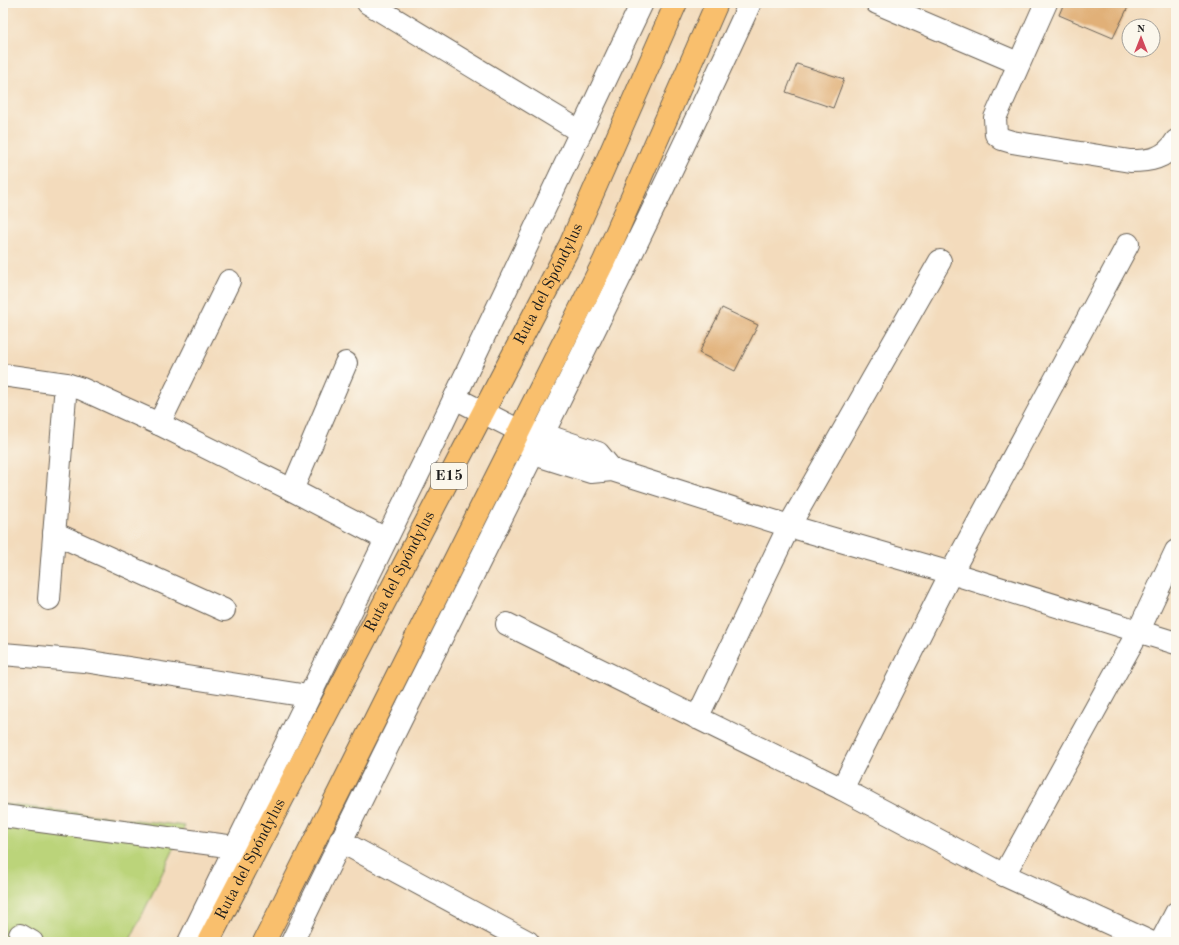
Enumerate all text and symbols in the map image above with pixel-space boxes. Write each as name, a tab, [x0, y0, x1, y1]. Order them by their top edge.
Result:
north arrow	[1121, 18, 1161, 58]
text: N	[1137, 24, 1146, 35]
street label: Ruta del Spóndylus	[512, 221, 586, 348]
road number: E15	[431, 463, 467, 489]
street label: Ruta del Spóndylus	[362, 509, 438, 635]
street label: Ruta del Spóndylus	[213, 796, 289, 923]

